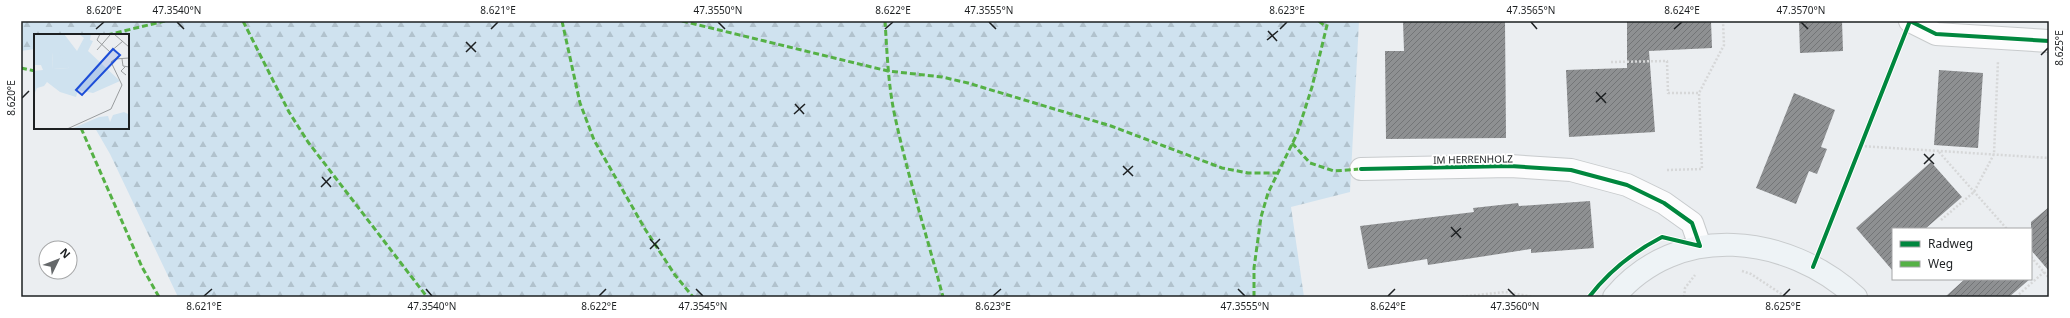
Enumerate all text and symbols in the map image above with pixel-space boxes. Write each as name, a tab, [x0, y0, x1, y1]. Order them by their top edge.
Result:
text: 8.620°E	[86, 3, 122, 17]
text: 47.3540°N	[153, 3, 201, 17]
text: 8.621°E	[480, 3, 516, 17]
text: 47.3550°N	[694, 3, 742, 17]
text: 8.622°E	[875, 3, 911, 17]
text: 47.3555°N	[965, 3, 1013, 17]
text: 8.623°E	[1269, 3, 1305, 17]
text: 47.3565°N	[1507, 3, 1555, 17]
text: 8.624°E	[1664, 3, 1700, 17]
text: 47.3570°N	[1777, 3, 1825, 17]
text: 8.625°E	[2052, 30, 2066, 66]
inset map	[34, 34, 129, 129]
text: 8.620°E	[4, 80, 18, 116]
street label: IM HERRENHOLZ	[1433, 151, 1513, 167]
legend	[1892, 228, 2032, 280]
text: Radweg	[1928, 235, 1973, 252]
north arrow	[38, 240, 78, 280]
text: N	[57, 244, 74, 261]
text: Weg	[1928, 255, 1953, 272]
text: 8.621°E	[186, 299, 222, 313]
text: 47.3540°N	[408, 299, 456, 313]
text: 8.622°E	[581, 299, 617, 313]
text: 47.3545°N	[679, 299, 727, 313]
text: 8.623°E	[975, 299, 1011, 313]
text: 47.3555°N	[1221, 299, 1269, 313]
text: 8.624°E	[1370, 299, 1406, 313]
text: 47.3560°N	[1491, 299, 1539, 313]
text: 8.625°E	[1765, 299, 1801, 313]

